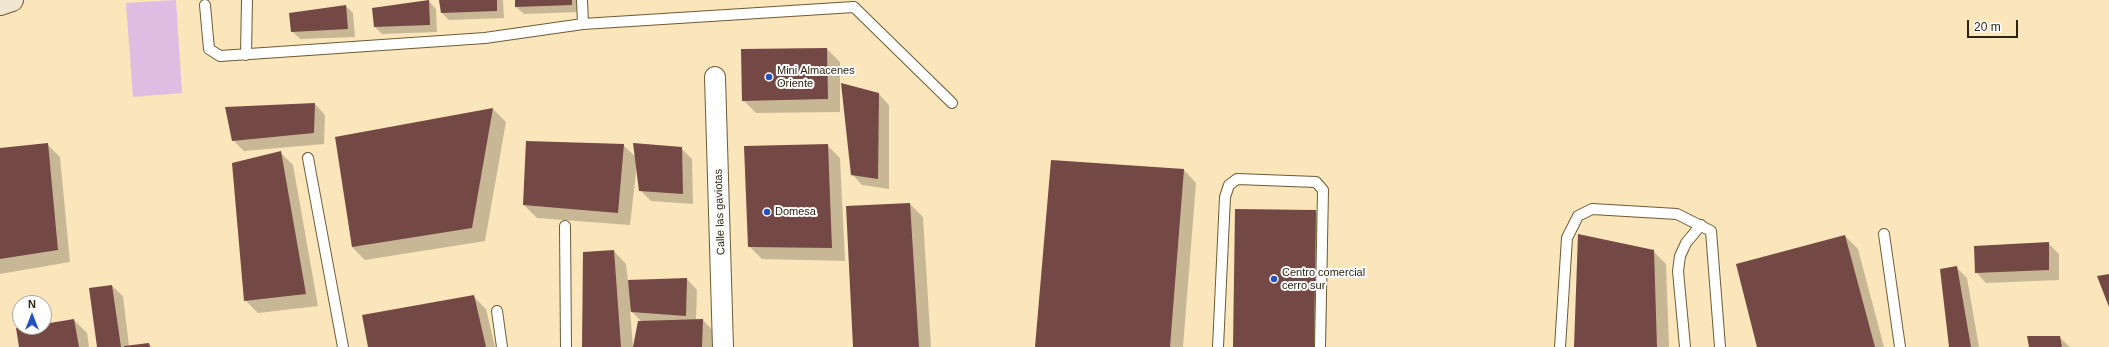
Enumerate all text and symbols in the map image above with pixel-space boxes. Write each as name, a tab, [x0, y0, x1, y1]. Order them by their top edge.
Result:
scale bar	[1969, 12, 2020, 38]
text: 20 m	[1974, 20, 2001, 34]
place label: Mini Almacenes Oriente	[777, 64, 855, 90]
marker: Mini Almacenes Oriente	[764, 72, 774, 82]
street label: Calle las gaviotas	[712, 169, 728, 255]
place label: Domesa	[775, 205, 816, 219]
marker: Domesa	[762, 207, 772, 217]
place label: Centro comercial cerro sur	[1282, 266, 1365, 292]
marker: Centro comercial cerro sur	[1269, 274, 1279, 284]
north arrow	[12, 295, 52, 335]
text: N	[28, 298, 36, 310]

